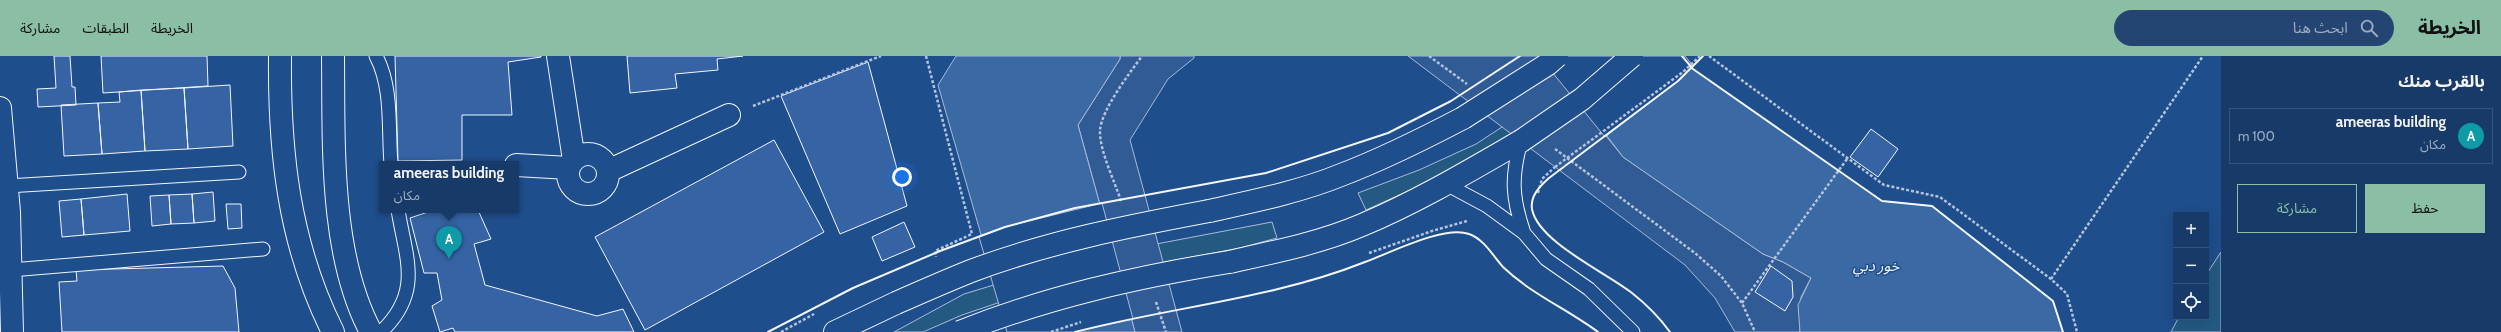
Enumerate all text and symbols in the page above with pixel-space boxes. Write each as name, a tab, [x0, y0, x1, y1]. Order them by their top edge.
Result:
search box	[2114, 10, 2394, 46]
text: الخريطة	[2418, 16, 2481, 39]
icon: search	[2358, 17, 2380, 39]
text: مشاركة	[20, 19, 60, 37]
text: الطبقات	[82, 19, 129, 37]
text: الخريطة	[151, 19, 193, 37]
text: ابحث هنا	[2293, 19, 2348, 37]
text: بالقرب منك	[2398, 71, 2485, 91]
text: ameeras building	[2336, 113, 2446, 131]
text: 100 m	[2238, 128, 2275, 144]
text: A	[2467, 128, 2475, 144]
text: مكان	[2420, 136, 2446, 152]
popup	[379, 161, 519, 213]
text: ameeras building	[394, 164, 504, 182]
your location	[892, 167, 912, 187]
button: مشاركة	[2237, 184, 2357, 233]
button: حفظ	[2365, 184, 2485, 233]
text: مكان	[394, 187, 420, 203]
map controls	[2173, 212, 2209, 320]
button: +	[2173, 212, 2209, 248]
pin: A	[436, 226, 462, 259]
button: −	[2173, 248, 2209, 284]
water label: خور دبي	[1853, 257, 1900, 277]
button: locate	[2173, 284, 2209, 320]

